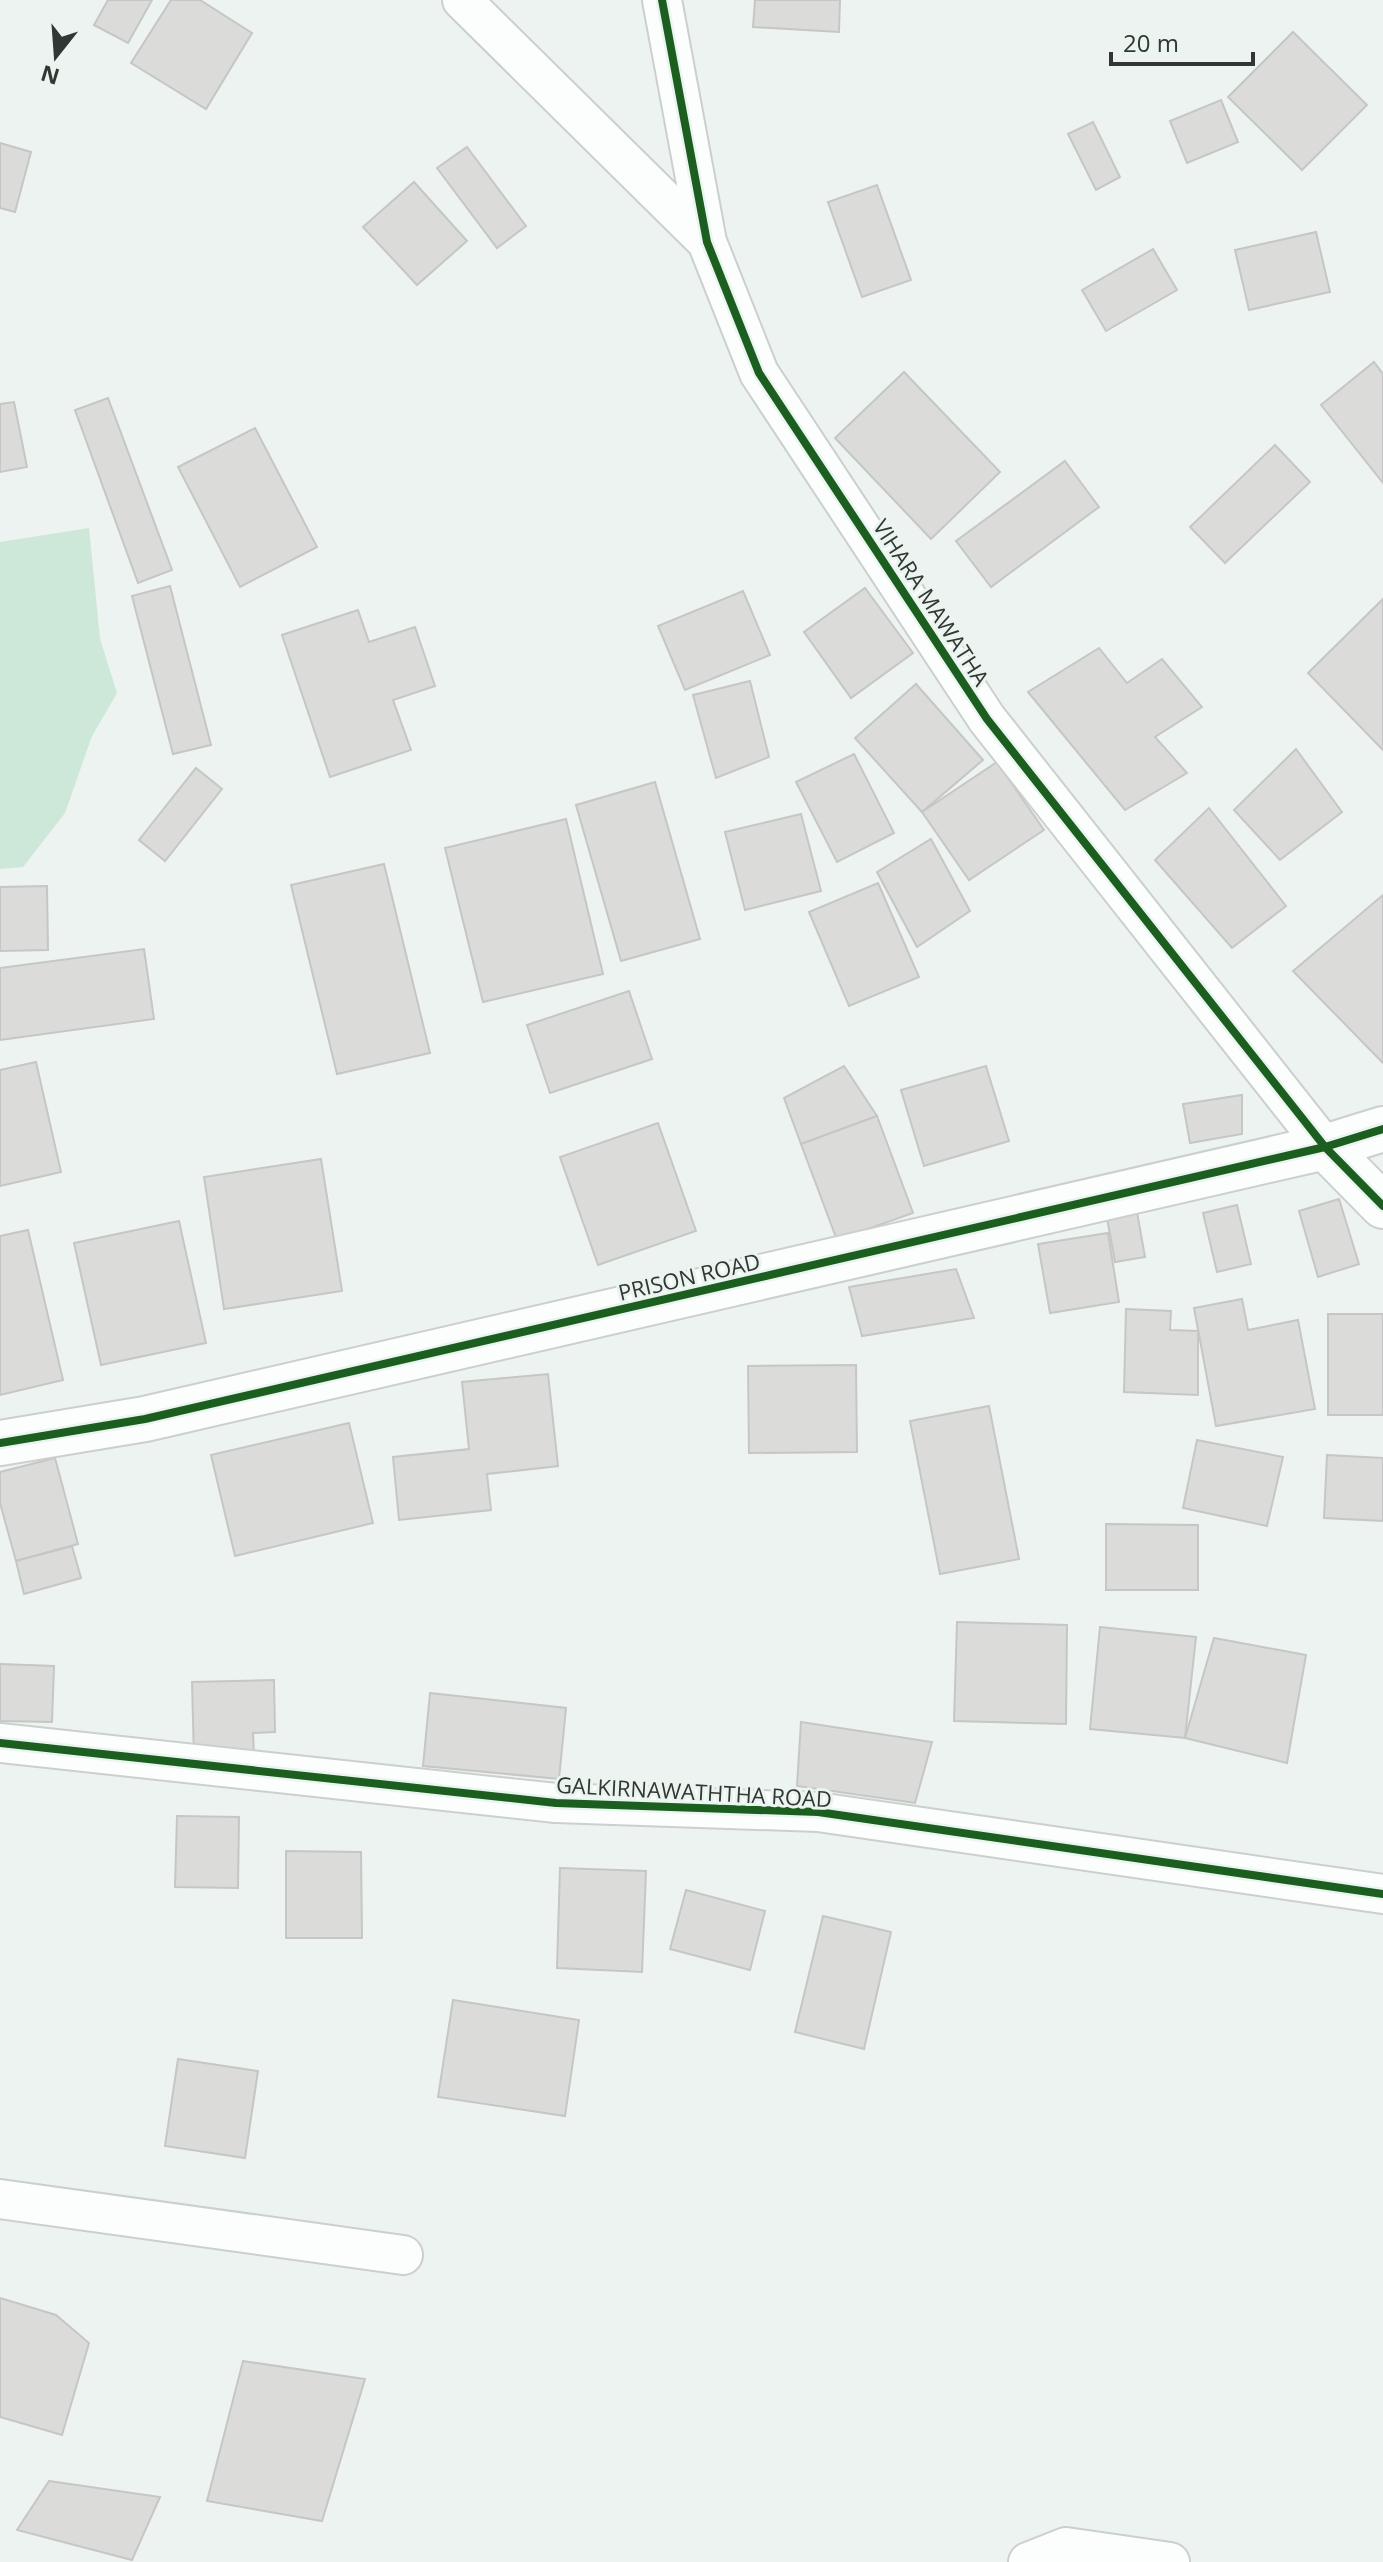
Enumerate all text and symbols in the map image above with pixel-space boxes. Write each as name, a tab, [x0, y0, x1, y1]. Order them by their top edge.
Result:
north arrow	[16, 16, 96, 96]
scale bar	[1111, 16, 1253, 66]
text: 20 m	[1123, 26, 1179, 59]
text: N	[37, 59, 63, 93]
street label: VIHARA MAWATHA	[867, 513, 997, 691]
street label: PRISON ROAD	[615, 1245, 763, 1307]
street label: GALKIRNAWATHTHA ROAD	[555, 1769, 833, 1813]

